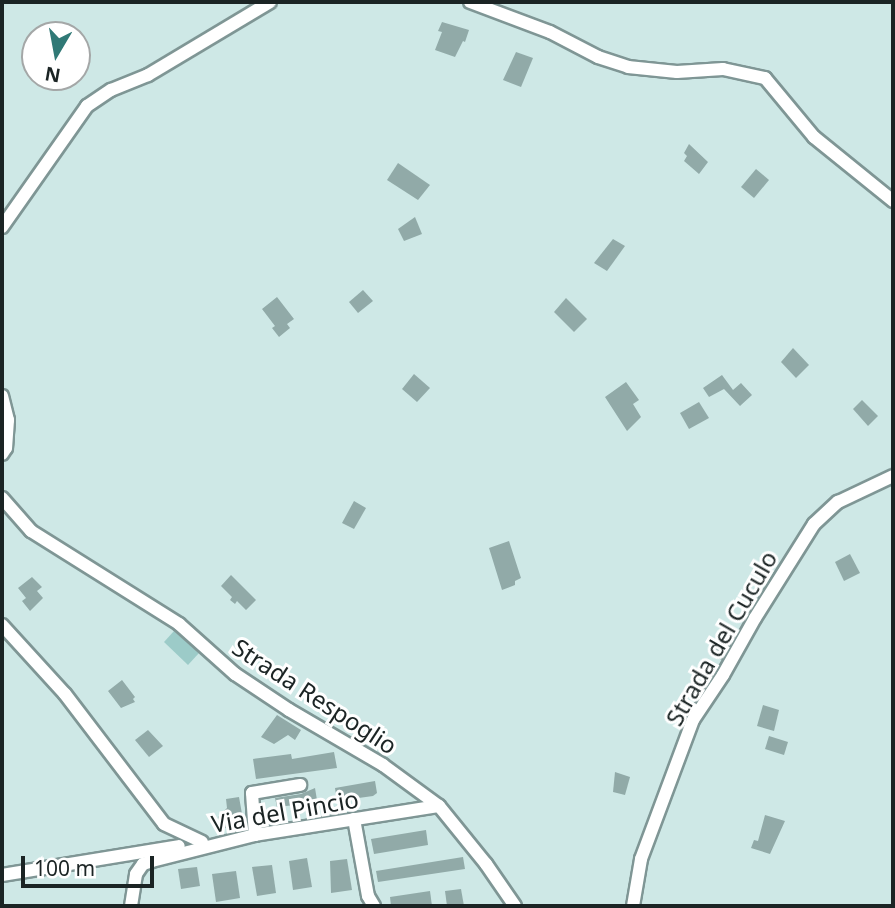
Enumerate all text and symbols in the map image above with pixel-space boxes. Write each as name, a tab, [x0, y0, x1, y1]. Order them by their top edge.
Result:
north arrow	[21, 21, 91, 91]
text: N	[43, 61, 63, 89]
street label: Strada del Cuculo	[659, 546, 783, 730]
street label: Strada Respoglio	[227, 632, 403, 760]
street label: Via del Pincio	[209, 784, 361, 838]
scale bar	[24, 842, 158, 886]
text: 100 m	[34, 854, 95, 882]

